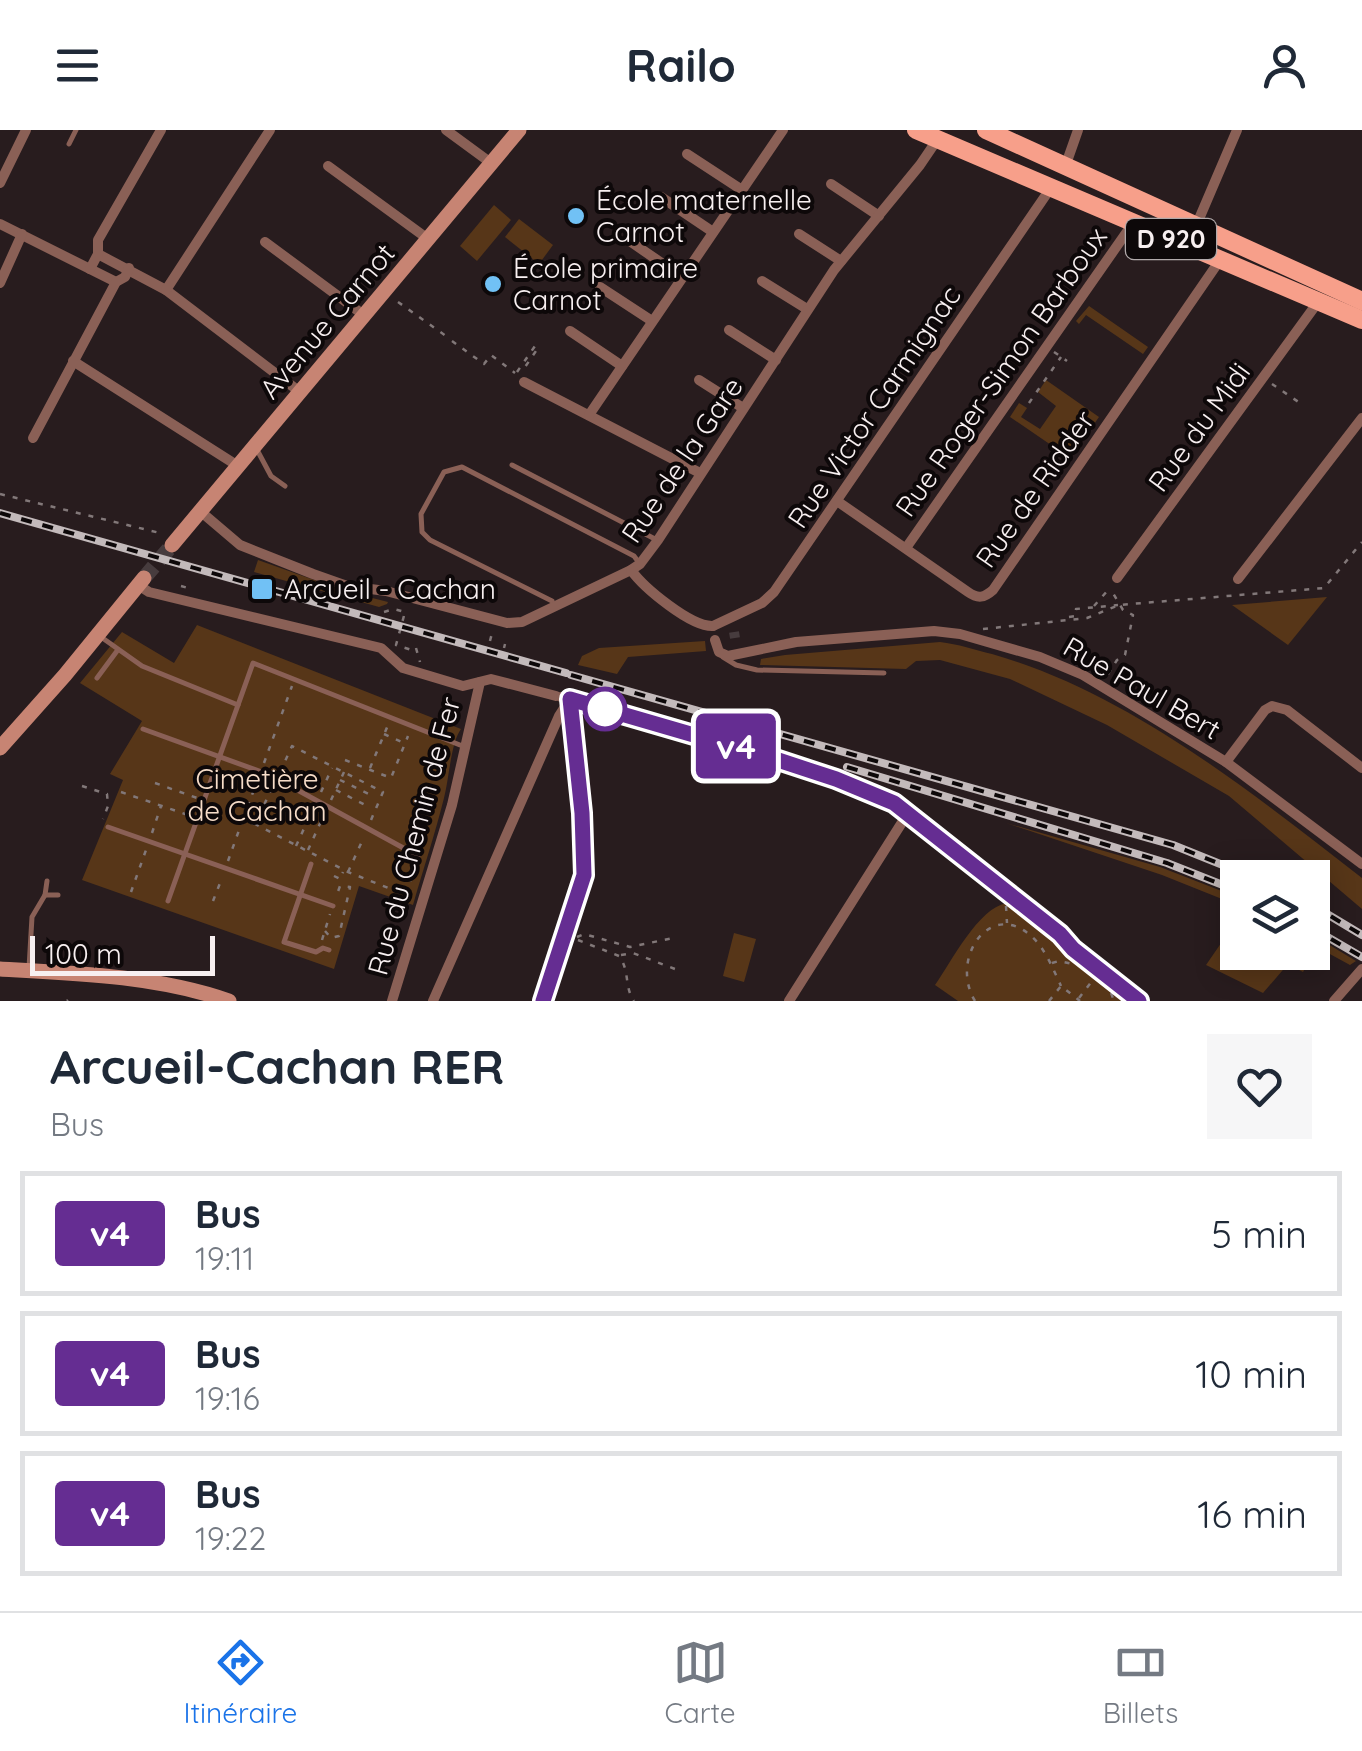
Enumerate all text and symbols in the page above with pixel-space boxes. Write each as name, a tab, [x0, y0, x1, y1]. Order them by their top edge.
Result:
text: Railo	[626, 37, 736, 93]
icon: menu	[50, 38, 105, 93]
icon: person	[1257, 38, 1312, 93]
place label: École maternelle Carnot	[596, 182, 812, 249]
marker: École maternelle Carnot	[565, 205, 587, 227]
road number: D 920	[1126, 219, 1216, 259]
street label: Rue Roger-Simon Barboux	[887, 220, 1114, 523]
street label: Avenue Carnot	[251, 236, 402, 405]
place label: École primaire Carnot	[513, 250, 698, 317]
marker: École primaire Carnot	[482, 273, 504, 295]
street label: Rue Victor Carmignac	[780, 279, 968, 534]
street label: Rue du Midi	[1140, 355, 1257, 498]
street label: Rue de la Gare	[613, 370, 750, 549]
street label: Rue de Ridder	[968, 403, 1102, 574]
place label: Arcueil - Cachan	[284, 571, 496, 606]
marker: Arcueil - Cachan	[249, 576, 275, 602]
street label: Rue Paul Bert	[1058, 629, 1227, 747]
unlabelled marker	[584, 688, 626, 730]
street label: Rue du Chemin de Fer	[360, 693, 468, 979]
line badge: v4	[691, 714, 781, 778]
text: v4	[716, 724, 756, 768]
park label: Cimetière de Cachan	[187, 761, 327, 828]
map controls	[1220, 860, 1330, 970]
button: layers	[1220, 860, 1330, 970]
scale bar	[30, 931, 215, 976]
text: 100 m	[45, 936, 122, 971]
button: heart	[1207, 1034, 1312, 1139]
text: Arcueil-Cachan RER	[50, 1036, 504, 1096]
text: Bus	[50, 1104, 104, 1144]
text: Bus	[195, 1190, 261, 1238]
text: 5 min	[1211, 1210, 1307, 1258]
text: v4	[90, 1211, 130, 1255]
text: 19:11	[195, 1238, 254, 1278]
text: Bus	[195, 1330, 261, 1378]
text: 10 min	[1195, 1350, 1307, 1398]
text: v4	[90, 1351, 130, 1395]
text: 19:16	[195, 1378, 260, 1418]
text: Bus	[195, 1470, 261, 1518]
text: 16 min	[1197, 1490, 1307, 1538]
text: v4	[90, 1491, 130, 1535]
text: 19:22	[195, 1518, 266, 1558]
tab: Itinéraire	[184, 1635, 297, 1730]
tab: Carte	[664, 1635, 736, 1730]
tab: Billets	[1103, 1635, 1178, 1730]

